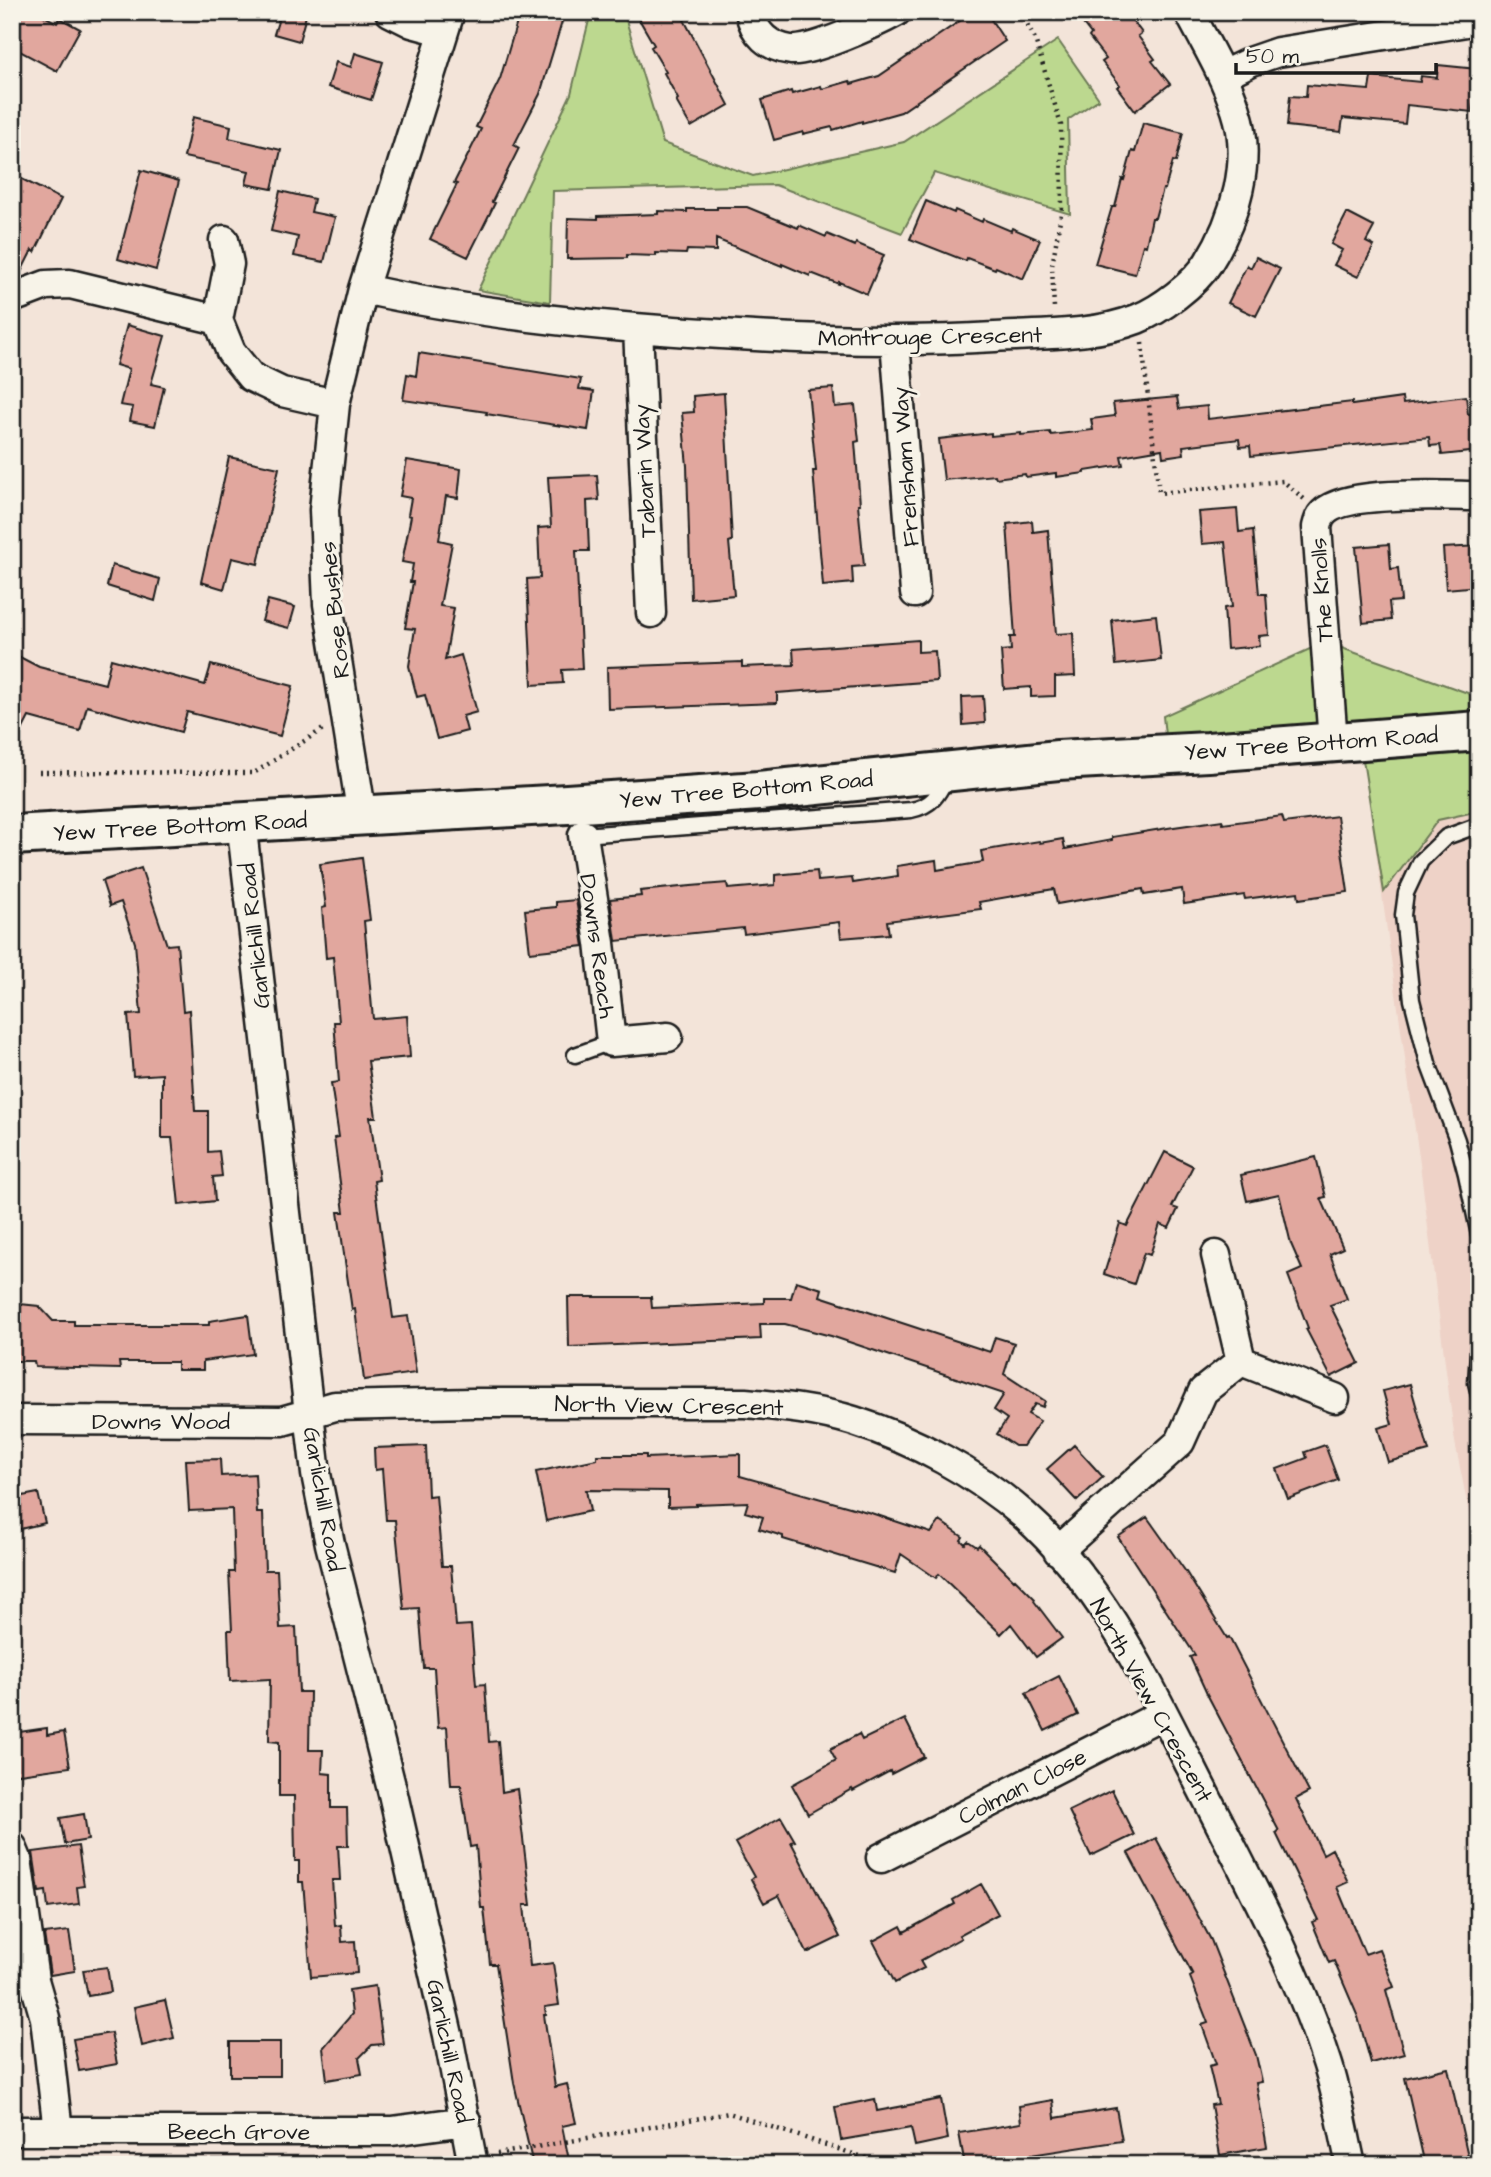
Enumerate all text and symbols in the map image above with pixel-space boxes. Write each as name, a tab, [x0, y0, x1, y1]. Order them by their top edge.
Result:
scale bar	[1236, 32, 1435, 76]
text: 50 m	[1246, 42, 1300, 71]
street label: Montrouge Crescent	[818, 319, 1043, 356]
street label: Frensham Way	[884, 385, 929, 548]
street label: Tabarin Way	[626, 403, 665, 538]
street label: The Knolls	[1302, 537, 1342, 643]
street label: Rose Bushes	[312, 540, 358, 680]
street label: Yew Tree Bottom Road	[1183, 719, 1439, 769]
street label: Yew Tree Bottom Road	[618, 763, 874, 817]
street label: Yew Tree Bottom Road	[52, 804, 308, 850]
street label: Garlichill Road	[231, 861, 279, 1010]
street label: Downs Reach	[571, 872, 623, 1021]
street label: North View Crescent	[554, 1388, 784, 1424]
street label: Downs Wood	[92, 1406, 230, 1438]
street label: Garlichill Road	[295, 1424, 351, 1574]
street label: North View Crescent	[1082, 1593, 1221, 1809]
street label: Colman Close	[953, 1741, 1092, 1833]
street label: Garlichill Road	[418, 1976, 480, 2126]
street label: Beech Grove	[168, 2116, 310, 2148]

